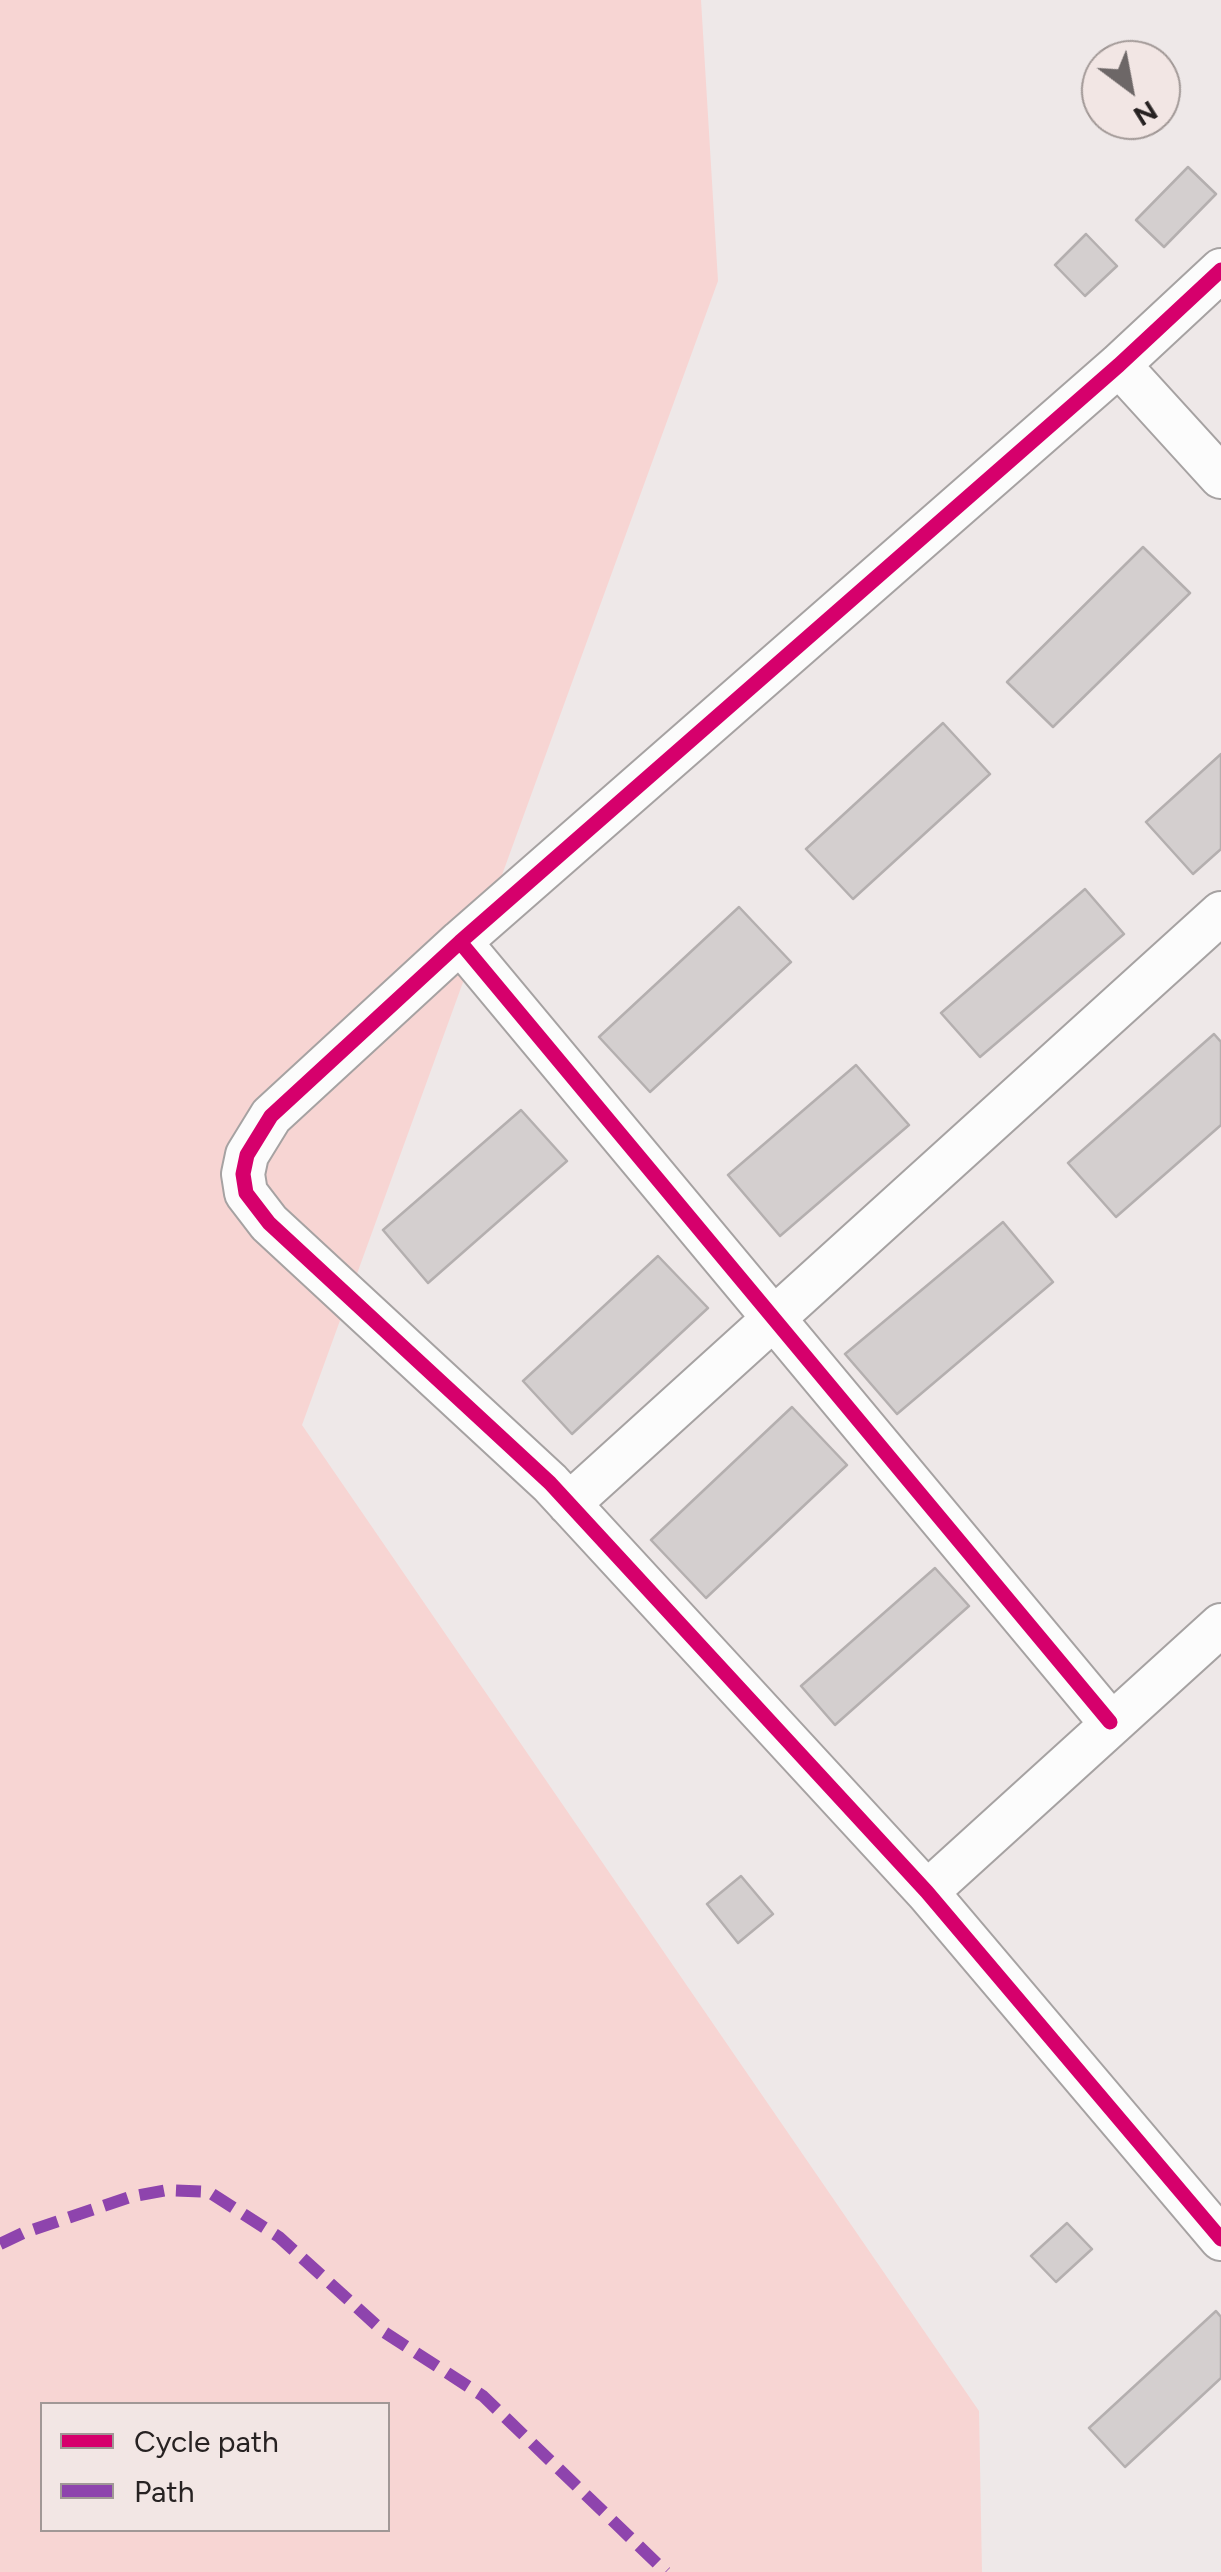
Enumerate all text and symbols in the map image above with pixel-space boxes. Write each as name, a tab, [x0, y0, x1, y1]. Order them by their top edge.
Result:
north arrow	[1081, 40, 1181, 140]
text: N	[1128, 94, 1164, 134]
legend	[40, 2402, 390, 2532]
text: Cycle path	[134, 2423, 279, 2460]
text: Path	[134, 2473, 194, 2510]

